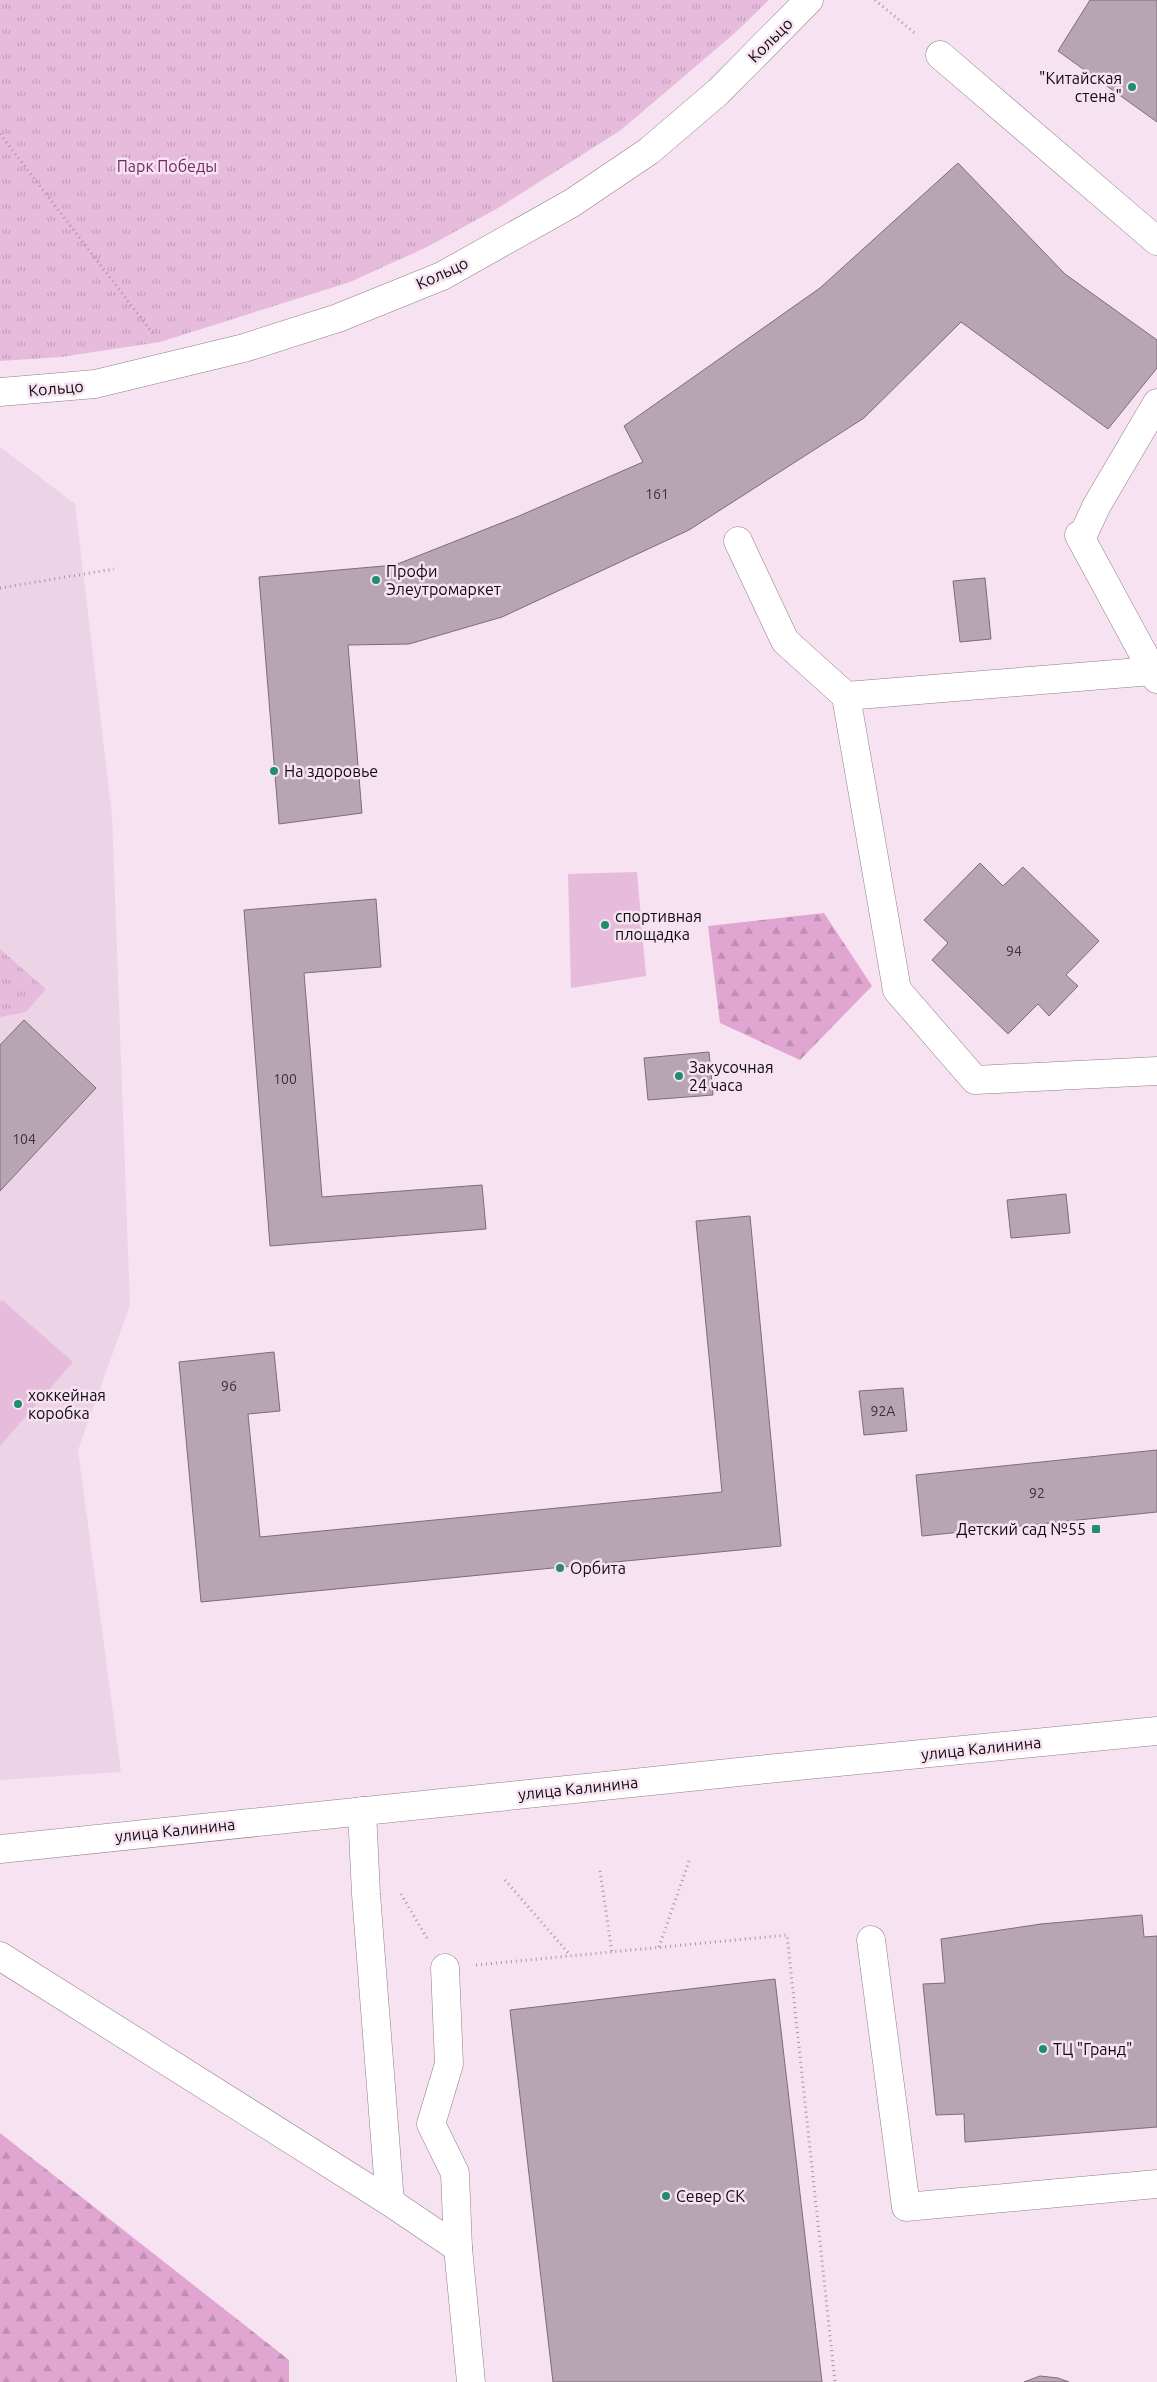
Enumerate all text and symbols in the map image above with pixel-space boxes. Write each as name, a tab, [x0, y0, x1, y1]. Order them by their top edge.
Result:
street label: Кольцо	[744, 14, 796, 66]
place label: "Китайская стена"	[1039, 69, 1122, 105]
marker: "Китайская стена"	[1126, 81, 1138, 93]
park label: Парк Победы	[117, 157, 217, 175]
street label: Кольцо	[413, 253, 471, 293]
street label: Кольцо	[28, 377, 84, 399]
house number: 161	[645, 486, 669, 502]
place label: Профи Элеутромаркет	[386, 562, 501, 598]
marker: Профи Элеутромаркет	[370, 574, 382, 586]
place label: На здоровье	[284, 762, 378, 780]
marker: На здоровье	[268, 765, 280, 777]
place label: спортивная площадка	[615, 907, 702, 943]
marker: спортивная площадка	[599, 919, 611, 931]
house number: 94	[1006, 943, 1022, 959]
place label: Закусочная 24 часа	[689, 1058, 774, 1094]
marker: Закусочная 24 часа	[673, 1070, 685, 1082]
house number: 100	[273, 1071, 297, 1087]
house number: 104	[12, 1131, 36, 1147]
house number: 96	[221, 1378, 237, 1394]
place label: хоккейная коробка	[28, 1386, 106, 1422]
marker: хоккейная коробка	[12, 1398, 24, 1410]
house number: 92А	[871, 1403, 895, 1419]
house number: 92	[1029, 1485, 1045, 1501]
place label: Детский сад №55	[956, 1520, 1086, 1538]
marker: Детский сад №55	[1090, 1523, 1102, 1535]
place label: Орбита	[570, 1559, 626, 1577]
marker: Орбита	[554, 1562, 566, 1574]
street label: улица Калинина	[920, 1733, 1042, 1763]
street label: улица Калинина	[517, 1773, 639, 1803]
street label: улица Калинина	[114, 1815, 236, 1845]
place label: ТЦ "Гранд"	[1053, 2040, 1132, 2058]
marker: ТЦ "Гранд"	[1037, 2043, 1049, 2055]
place label: Север СК	[676, 2187, 745, 2205]
marker: Север СК	[660, 2190, 672, 2202]

